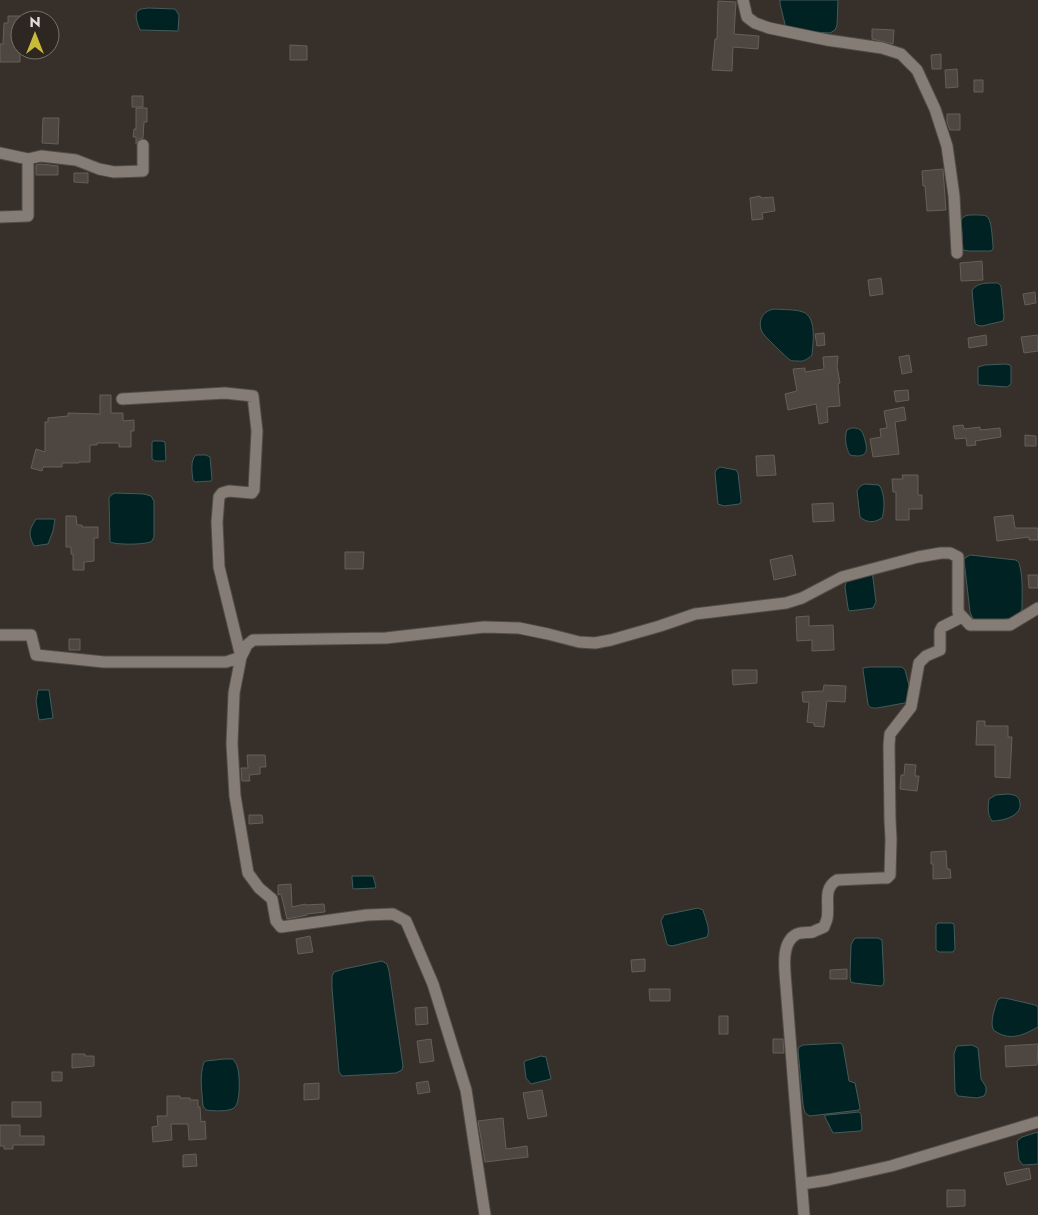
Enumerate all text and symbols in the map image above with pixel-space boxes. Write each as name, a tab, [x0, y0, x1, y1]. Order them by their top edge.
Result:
north arrow	[10, 10, 60, 60]
text: N	[29, 12, 41, 32]

